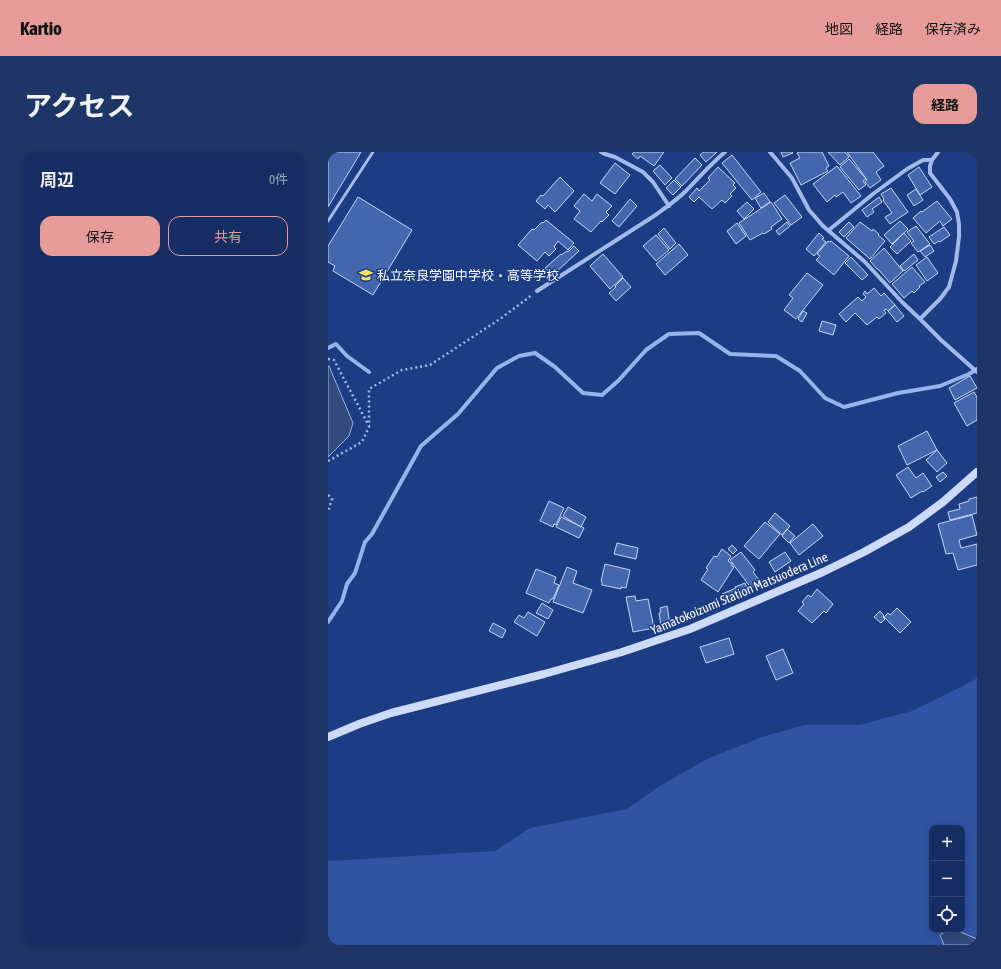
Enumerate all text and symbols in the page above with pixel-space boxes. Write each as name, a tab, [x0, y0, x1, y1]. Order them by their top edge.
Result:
text: Kartio	[20, 17, 62, 39]
text: 地図	[825, 21, 853, 37]
text: 経路	[875, 21, 903, 37]
text: 保存済み	[925, 21, 981, 37]
button: 経路	[913, 84, 977, 124]
text: アクセス	[24, 90, 135, 122]
text: 周辺	[40, 170, 74, 190]
text: 0件	[269, 172, 288, 187]
button: 保存	[40, 216, 160, 256]
button: 共有	[168, 216, 288, 256]
school or university icon: 私立奈良学園中学校・高等学校	[358, 267, 374, 283]
place label: 私立奈良学園中学校・高等学校	[377, 268, 559, 283]
street label: Yamatokoizumi Station Matsuodera Line	[648, 549, 830, 638]
map controls	[929, 825, 965, 933]
button: +	[929, 825, 965, 861]
button: −	[929, 861, 965, 897]
button: locate	[929, 897, 965, 933]

